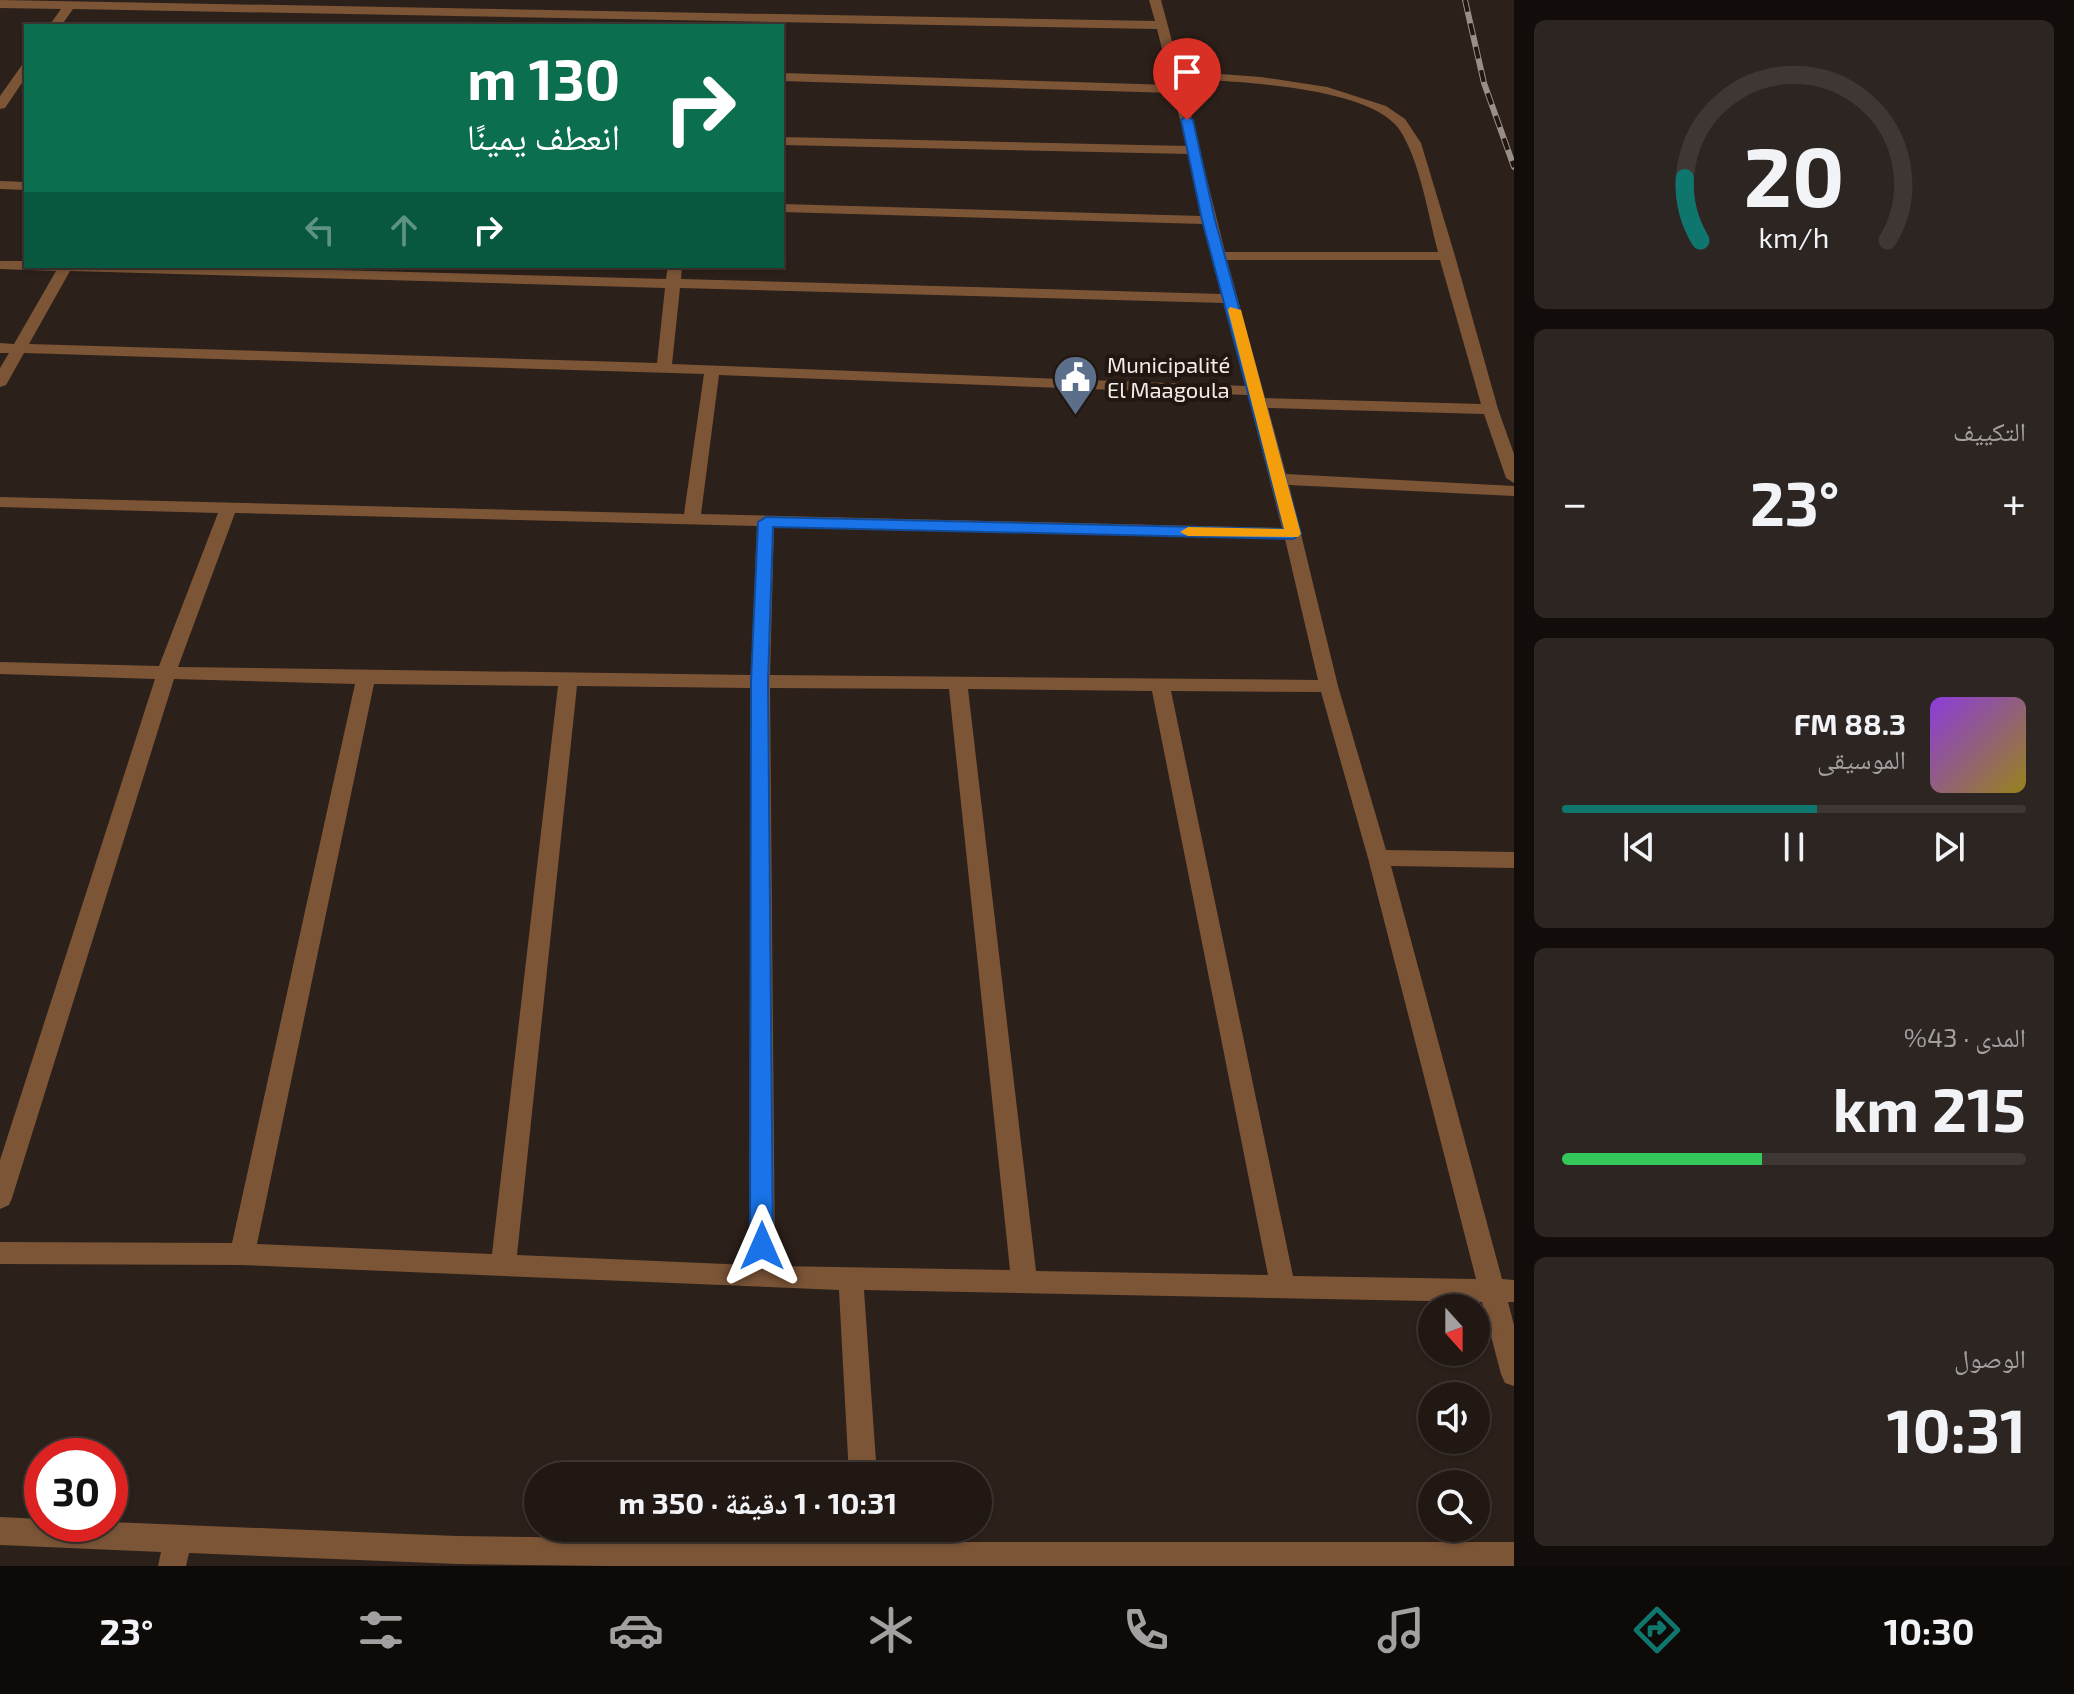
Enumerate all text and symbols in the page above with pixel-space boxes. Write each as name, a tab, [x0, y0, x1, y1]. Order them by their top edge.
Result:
pin	[1153, 38, 1221, 120]
text: 130 m	[467, 44, 620, 111]
icon: arrive	[1165, 50, 1209, 94]
icon: right	[648, 56, 752, 160]
text: انعطف يمينًا	[467, 114, 620, 157]
text: 20	[1744, 123, 1844, 223]
icon: left	[298, 208, 342, 252]
icon: ahead	[382, 208, 426, 252]
icon: right	[466, 208, 510, 252]
text: km/h	[1759, 219, 1829, 254]
place label: Municipalité El Maagoula	[1107, 351, 1230, 402]
public building icon: Municipalité El Maagoula	[1052, 353, 1100, 416]
text: التكييف	[1953, 415, 2026, 446]
text: 23°	[1750, 466, 1840, 538]
text: −	[1562, 475, 1588, 528]
text: +	[2002, 475, 2026, 528]
text: 88.3 FM	[1794, 705, 1906, 741]
text: الموسيقى	[1817, 743, 1906, 774]
icon: previous	[1617, 825, 1661, 869]
icon: pause	[1772, 825, 1816, 869]
icon: next	[1927, 825, 1971, 869]
text: المدى · 43%	[1904, 1021, 2026, 1052]
text: 215 km	[1833, 1072, 2026, 1144]
position arrow	[720, 1204, 804, 1288]
north arrow	[1418, 1294, 1490, 1366]
map controls	[1418, 1294, 1490, 1542]
text: الوصول	[1954, 1342, 2026, 1373]
button: sound	[1418, 1382, 1490, 1454]
text: 10:31	[1887, 1393, 2026, 1465]
speed limit sign: 30	[24, 1438, 128, 1542]
button: search	[1418, 1470, 1490, 1542]
text: 10:31 · 1 دقيقة · 350 m	[619, 1484, 897, 1520]
icon: filters	[353, 1602, 409, 1658]
icon: car	[608, 1602, 664, 1658]
icon: climate	[863, 1602, 919, 1658]
icon: phone	[1118, 1602, 1174, 1658]
icon: music	[1373, 1602, 1429, 1658]
icon: directions	[1629, 1602, 1685, 1658]
text: 23°	[100, 1609, 153, 1652]
text: 10:30	[1884, 1609, 1974, 1652]

